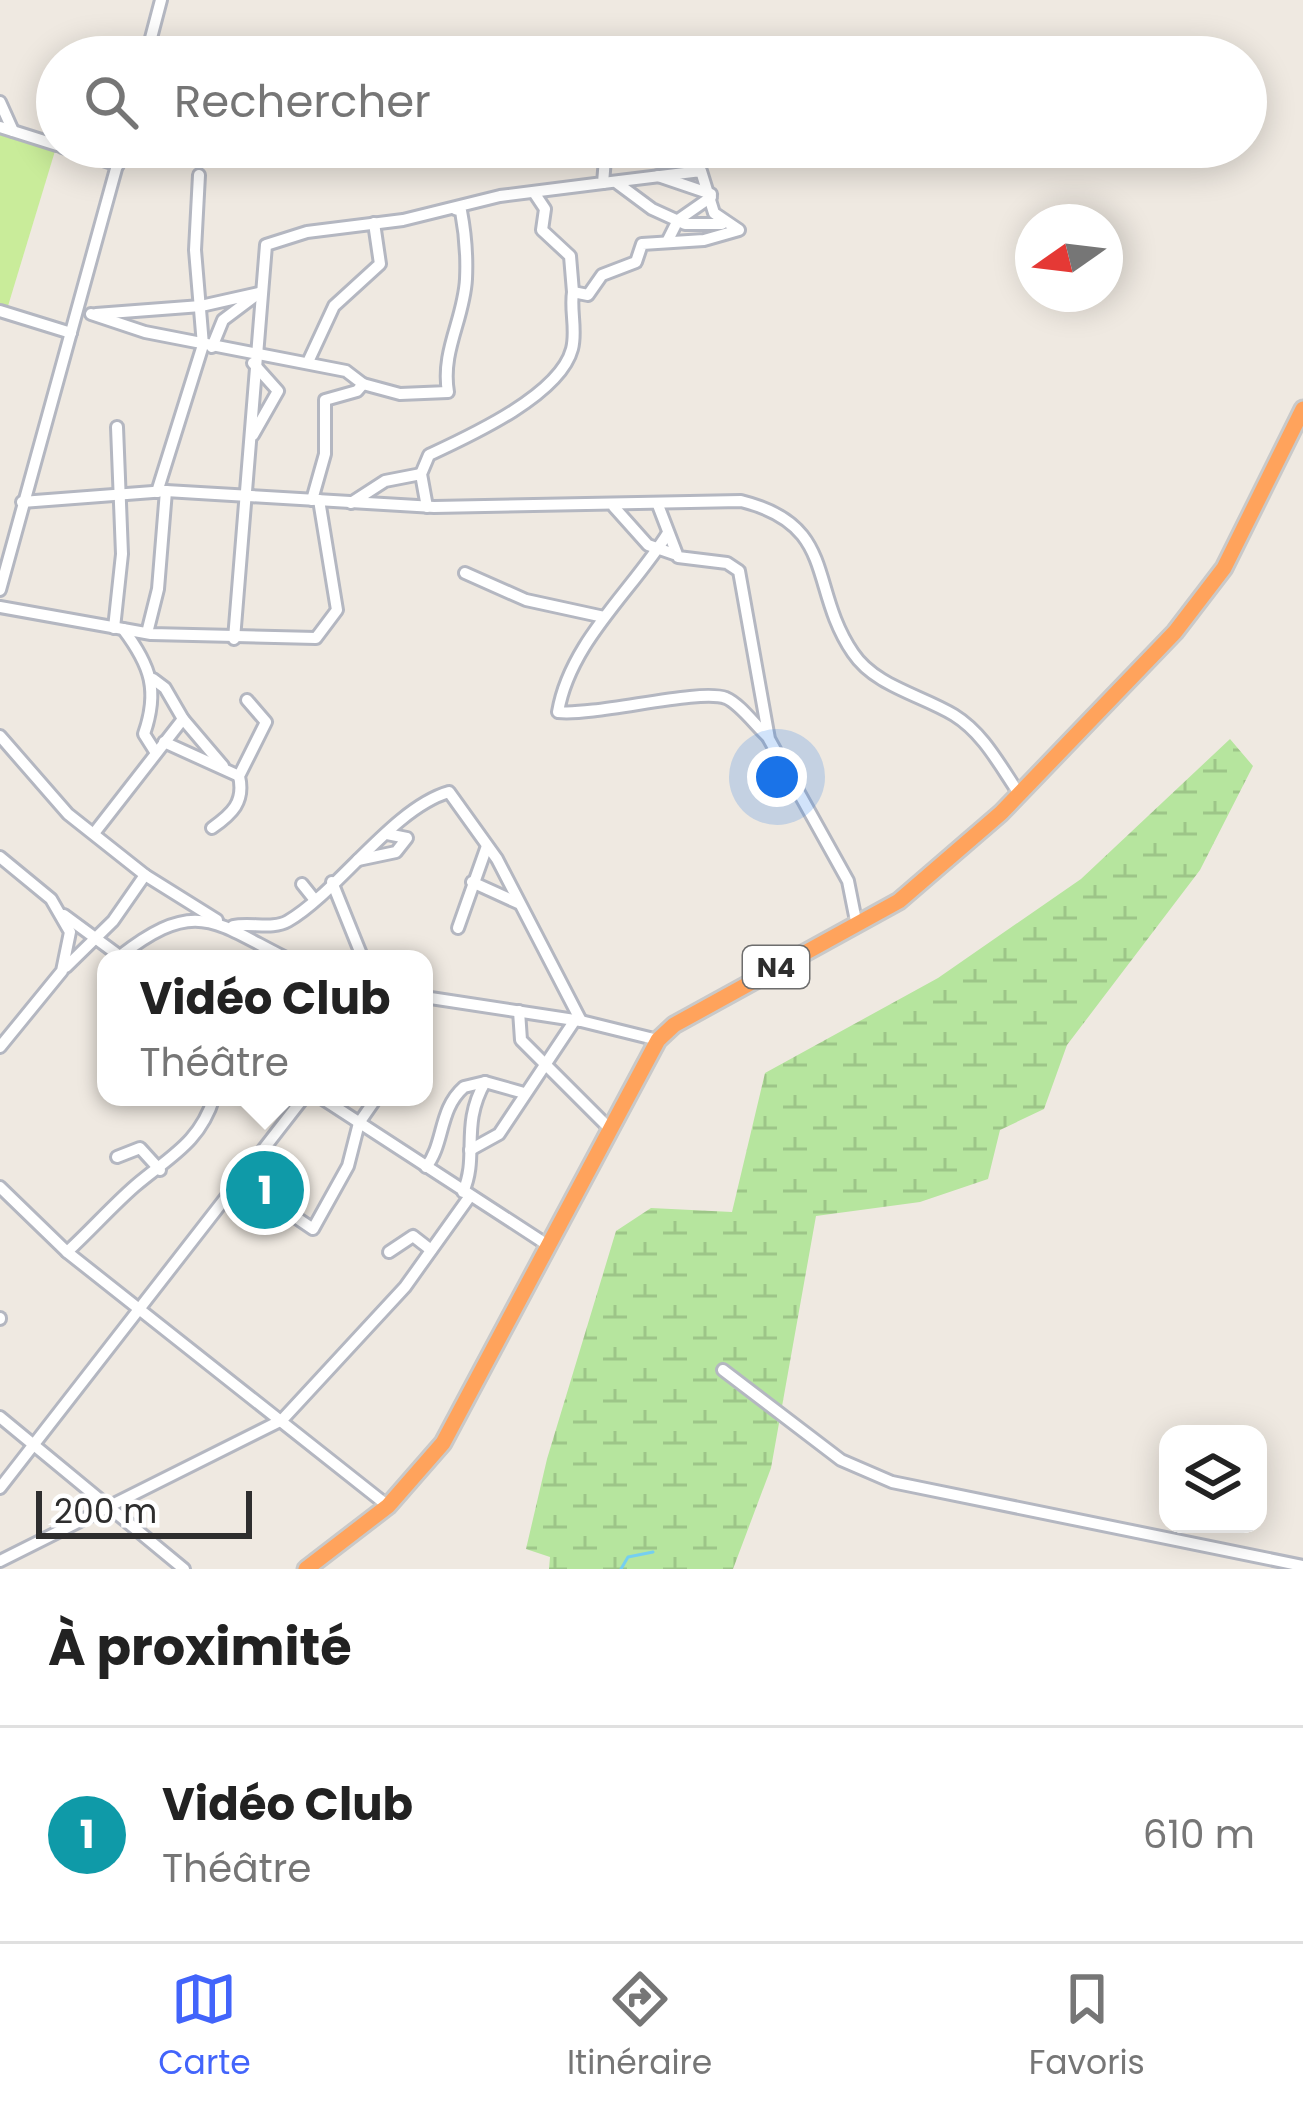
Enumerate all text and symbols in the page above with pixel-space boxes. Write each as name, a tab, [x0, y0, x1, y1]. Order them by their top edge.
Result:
search box	[36, 36, 1267, 168]
icon: search	[78, 69, 144, 135]
text: Rechercher	[174, 70, 431, 133]
north arrow	[1015, 204, 1123, 312]
your location	[747, 747, 807, 807]
road number: N4	[743, 946, 809, 988]
popup	[97, 950, 433, 1106]
text: Vidéo Club	[139, 967, 391, 1030]
text: Théâtre	[139, 1035, 289, 1090]
pin: 1	[226, 1145, 304, 1235]
map controls	[1159, 1425, 1267, 1533]
button: layers	[1159, 1425, 1267, 1533]
scale bar	[36, 1485, 252, 1538]
text: 200 m	[54, 1488, 157, 1535]
text: À proximité	[48, 1611, 352, 1683]
text: Vidéo Club	[162, 1773, 413, 1836]
text: 1	[80, 1807, 94, 1862]
text: 610 m	[1143, 1807, 1255, 1862]
text: Théâtre	[162, 1841, 312, 1896]
tab: Carte	[158, 1966, 251, 2088]
tab: Itinéraire	[567, 1966, 712, 2088]
tab: Favoris	[1029, 1966, 1145, 2088]

